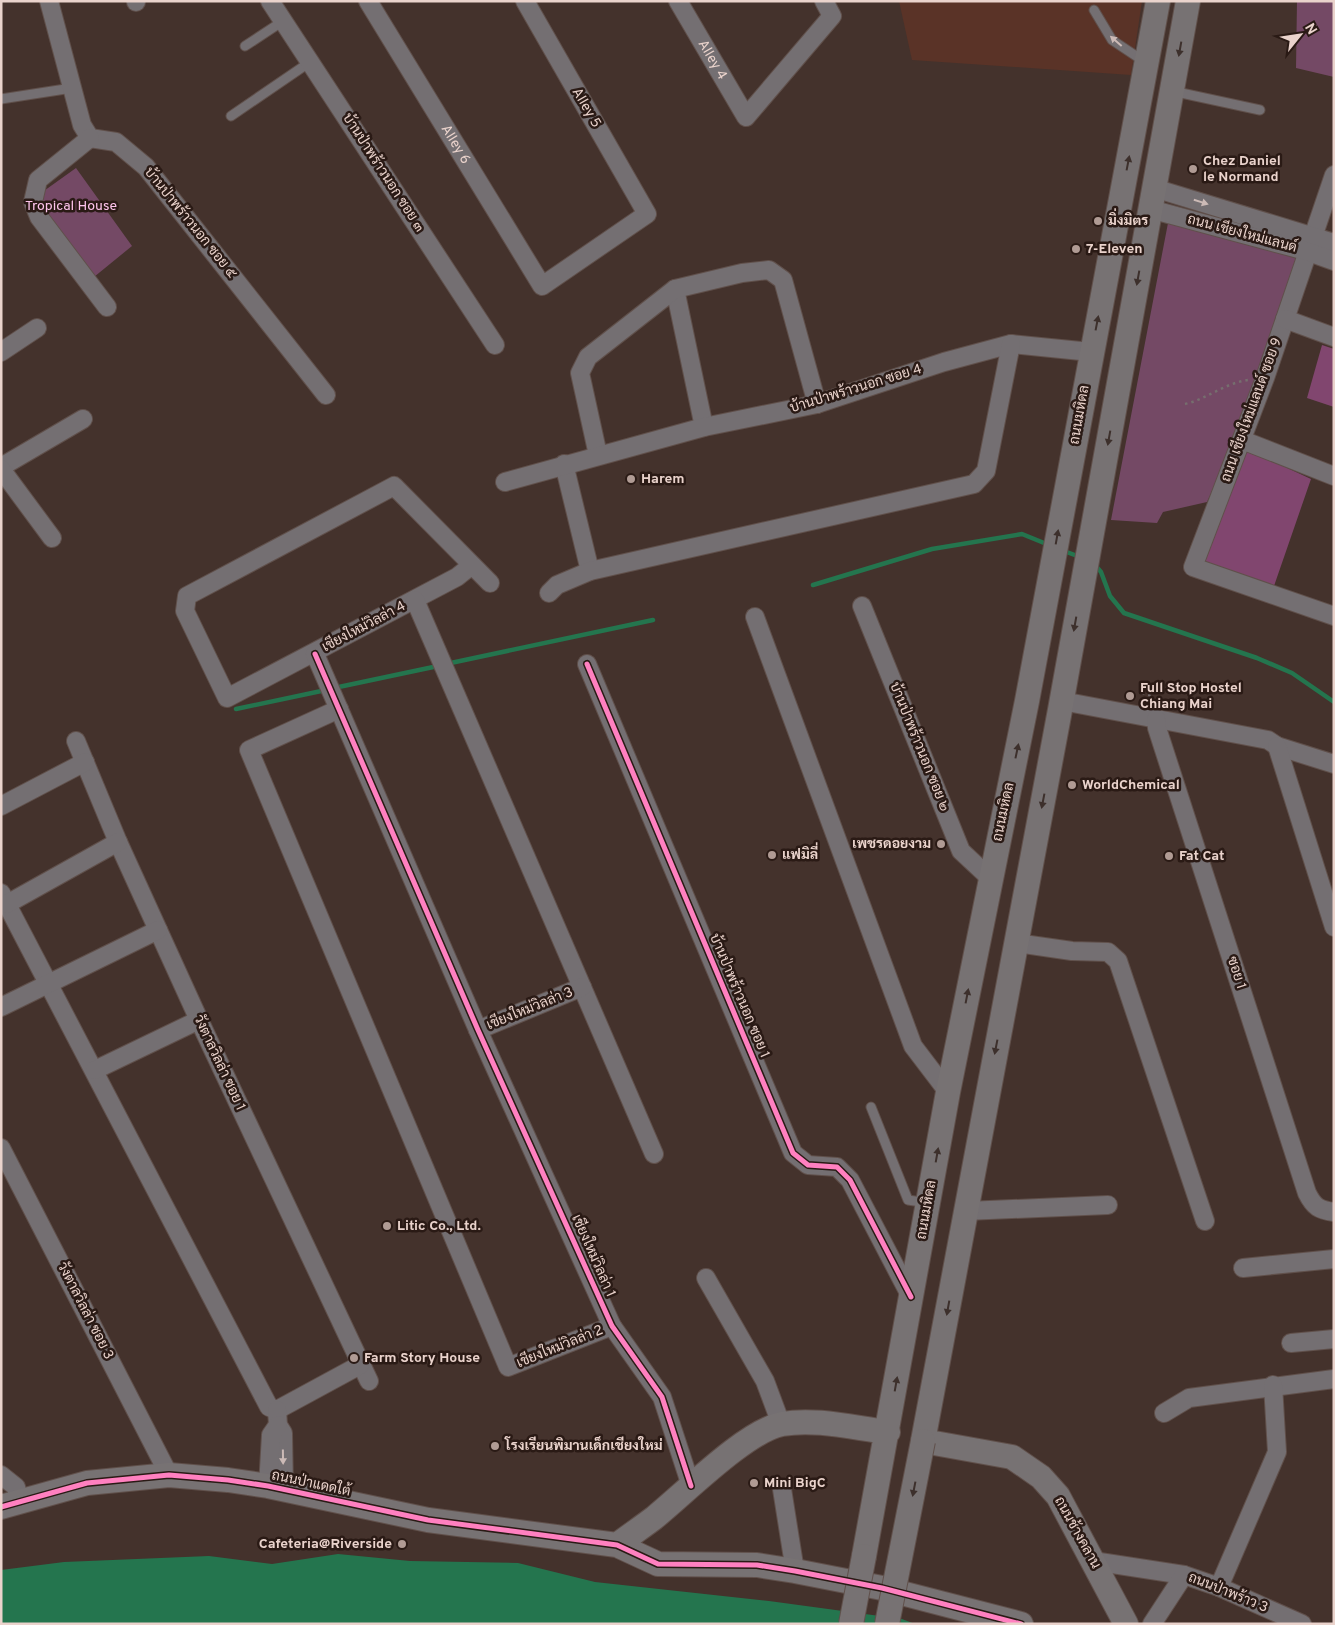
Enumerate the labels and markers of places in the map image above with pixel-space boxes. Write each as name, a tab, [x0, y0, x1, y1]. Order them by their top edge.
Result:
place label: Chez Daniel le Normand	[1203, 153, 1281, 186]
marker: Chez Daniel le Normand	[1187, 163, 1199, 175]
place label: มิ่งมิตร	[1108, 208, 1148, 230]
marker: มิ่งมิตร	[1092, 215, 1104, 227]
place label: 7-Eleven	[1086, 241, 1143, 258]
marker: 7-Eleven	[1070, 243, 1082, 255]
place label: Harem	[641, 471, 685, 488]
marker: Harem	[625, 473, 637, 485]
place label: Full Stop Hostel Chiang Mai	[1140, 680, 1242, 713]
marker: Full Stop Hostel Chiang Mai	[1124, 690, 1136, 702]
place label: WorldChemical	[1082, 777, 1180, 794]
marker: WorldChemical	[1066, 779, 1078, 791]
place label: เพชรดอยงาม	[852, 836, 931, 853]
marker: เพชรดอยงาม	[935, 838, 947, 850]
place label: แฟมิลี่	[782, 842, 818, 864]
place label: Fat Cat	[1179, 848, 1224, 865]
marker: แฟมิลี่	[766, 849, 778, 861]
marker: Fat Cat	[1163, 850, 1175, 862]
place label: Litic Co., Ltd.	[397, 1218, 481, 1235]
marker: Litic Co., Ltd.	[381, 1220, 393, 1232]
place label: Farm Story House	[364, 1350, 480, 1367]
marker: Farm Story House	[348, 1352, 360, 1364]
place label: โรงเรียนพิมานเด็กเชียงใหม่	[504, 1435, 663, 1455]
marker: โรงเรียนพิมานเด็กเชียงใหม่	[489, 1440, 501, 1452]
place label: Mini BigC	[764, 1475, 826, 1492]
marker: Mini BigC	[748, 1477, 760, 1489]
place label: Cafeteria@Riverside	[259, 1536, 392, 1553]
marker: Cafeteria@Riverside	[396, 1538, 408, 1550]

